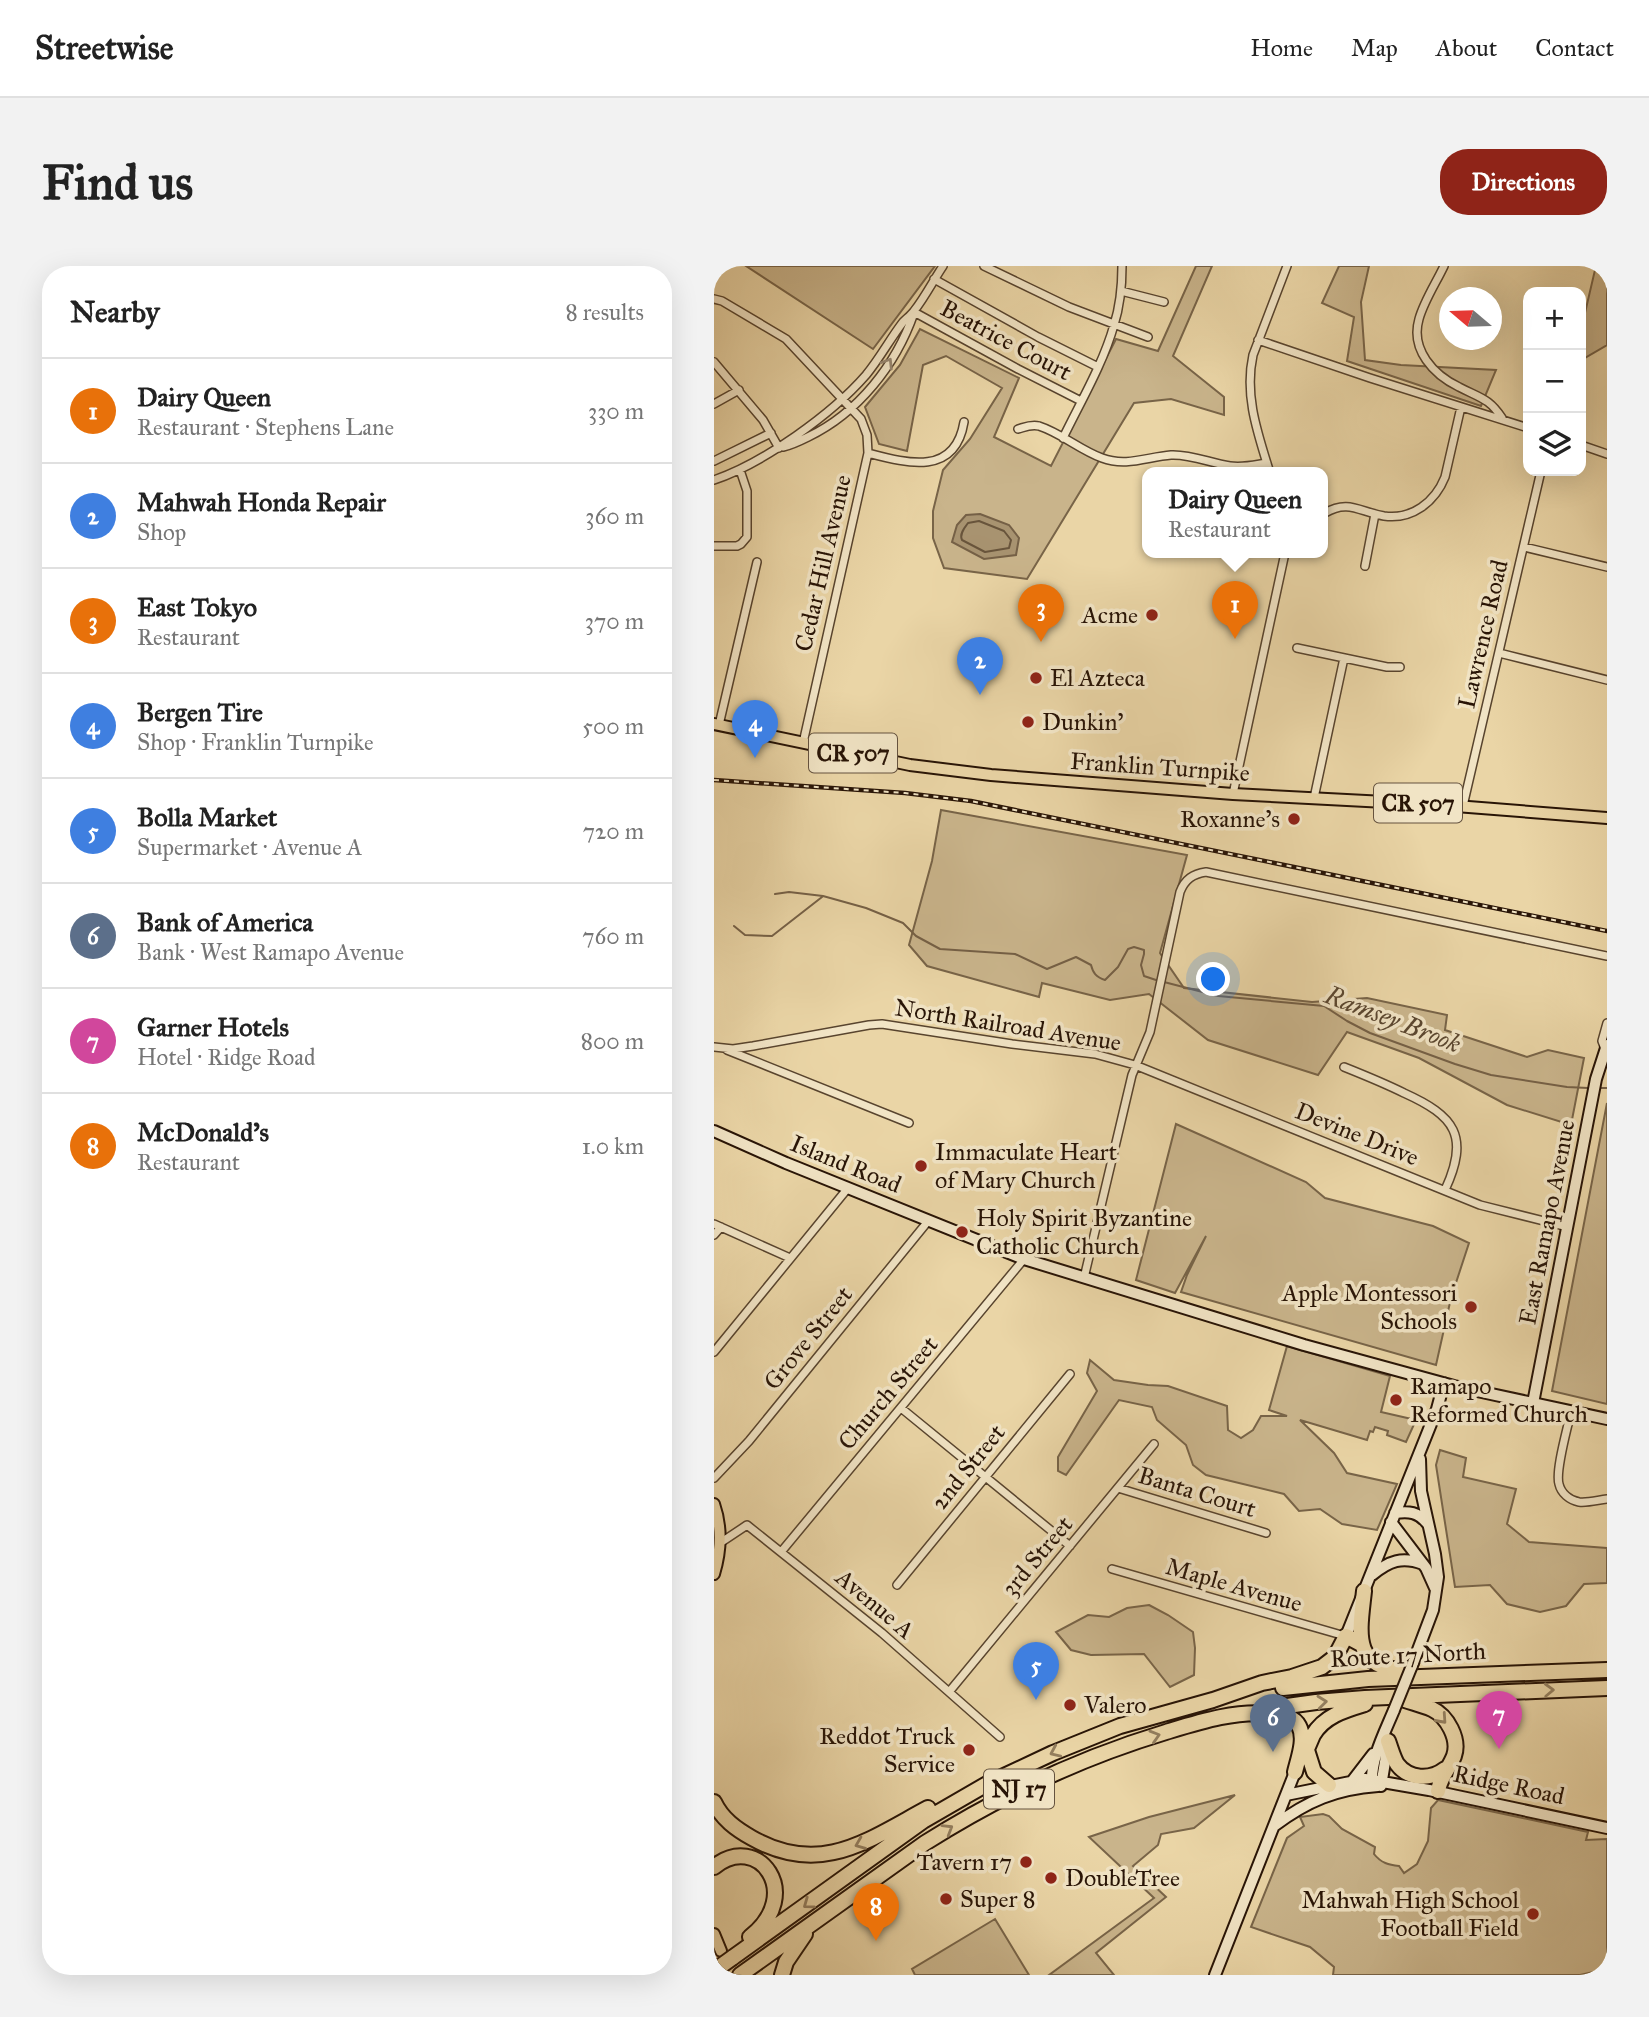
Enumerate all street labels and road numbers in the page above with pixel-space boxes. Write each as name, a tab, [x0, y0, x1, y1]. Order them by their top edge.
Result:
street label: Beatrice Court	[935, 293, 1077, 387]
street label: Cedar Hill Avenue	[788, 472, 858, 654]
street label: Lawrence Road	[1451, 557, 1515, 711]
road number: CR 507	[809, 733, 897, 772]
street label: Franklin Turnpike	[1069, 746, 1251, 788]
road number: CR 507	[1374, 783, 1462, 822]
street label: North Railroad Avenue	[893, 992, 1123, 1058]
street label: Devine Drive	[1291, 1096, 1423, 1172]
street label: East Ramapo Avenue	[1512, 1117, 1582, 1327]
street label: Island Road	[786, 1128, 906, 1200]
street label: Grove Street	[757, 1280, 859, 1396]
street label: Church Street	[832, 1330, 945, 1456]
street label: 2nd Street	[924, 1418, 1012, 1516]
street label: Banta Court	[1134, 1460, 1260, 1524]
street label: 3rd Street	[995, 1509, 1079, 1602]
street label: Maple Avenue	[1162, 1551, 1306, 1619]
street label: Avenue A	[829, 1562, 920, 1646]
street label: Route 17 North	[1329, 1636, 1487, 1674]
street label: Ridge Road	[1451, 1759, 1567, 1811]
road number: NJ 17	[984, 1770, 1054, 1808]

